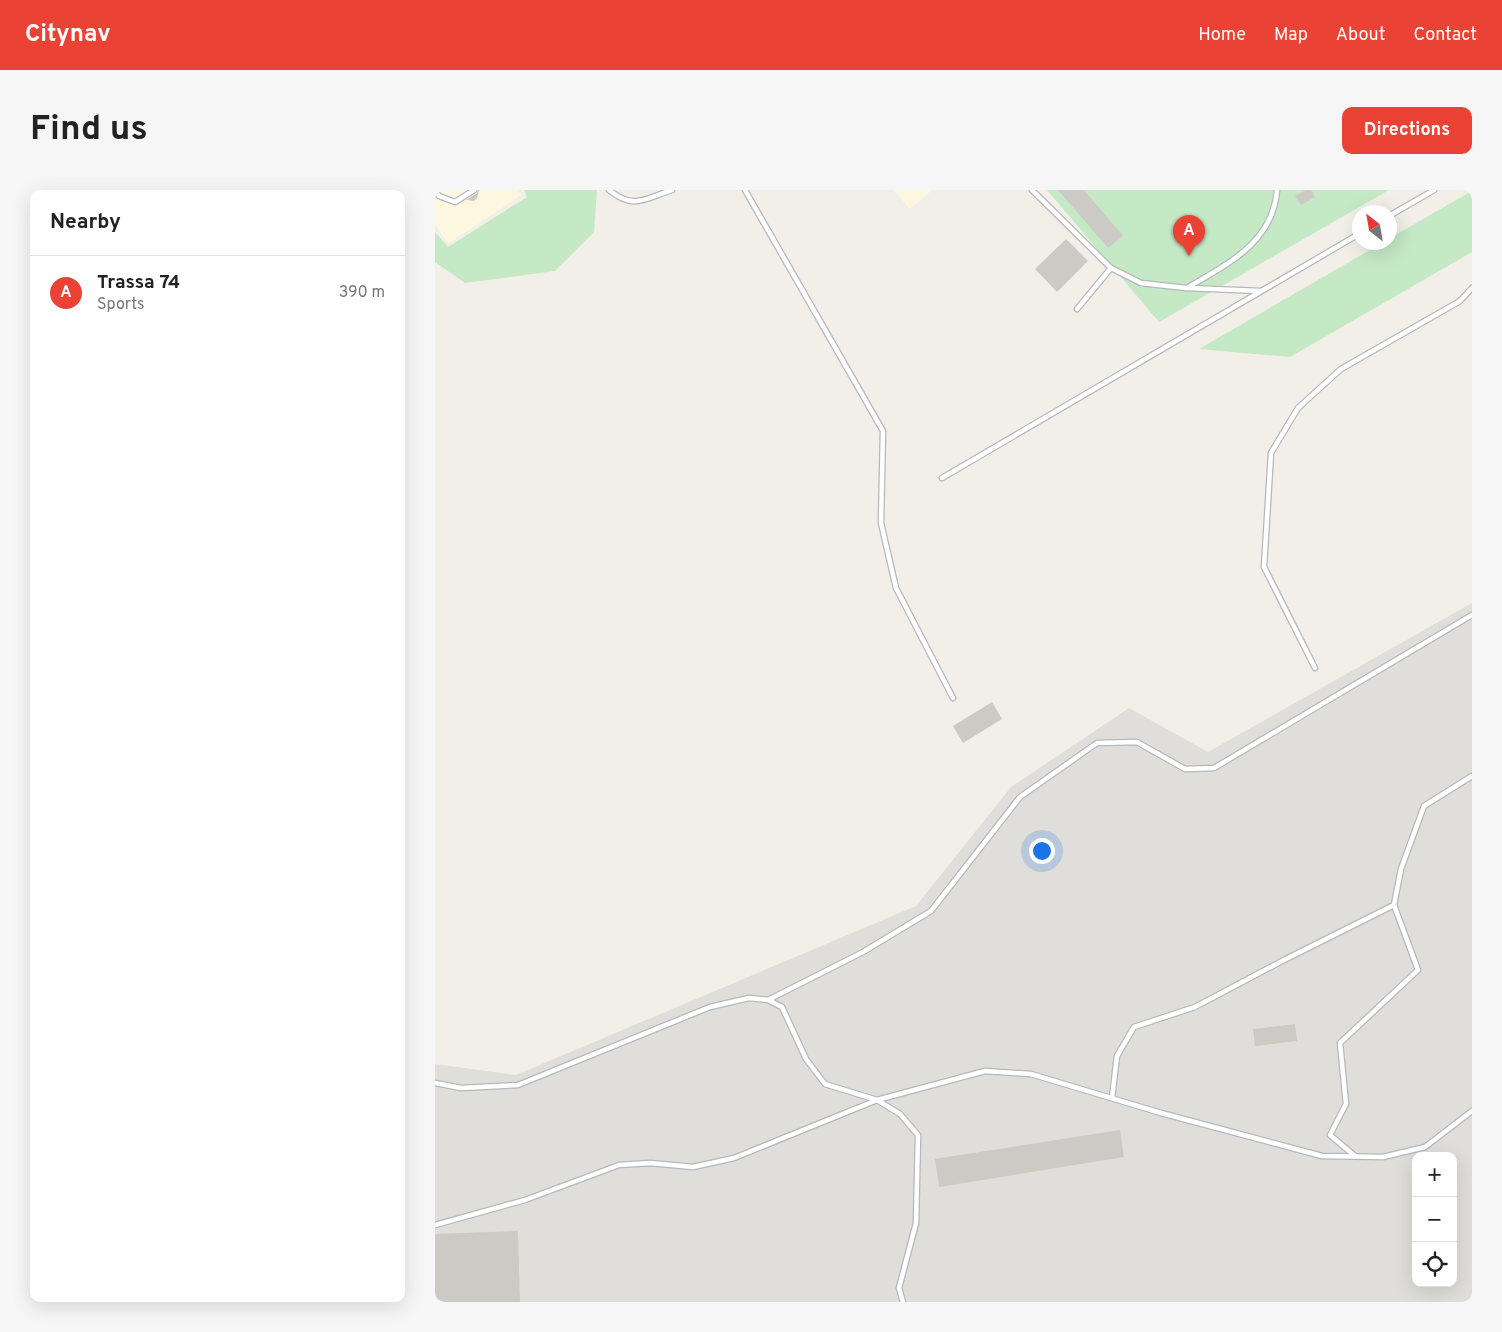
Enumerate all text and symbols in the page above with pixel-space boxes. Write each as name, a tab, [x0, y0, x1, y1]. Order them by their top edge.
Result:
text: Citynav	[25, 20, 111, 50]
text: Home	[1198, 24, 1246, 47]
text: Map	[1274, 24, 1308, 47]
text: About	[1336, 24, 1385, 47]
text: Contact	[1413, 24, 1477, 47]
button: Directions	[1342, 107, 1472, 154]
text: Find us	[30, 108, 148, 152]
north arrow	[1352, 205, 1397, 250]
text: Nearby	[50, 209, 121, 236]
pin: A	[1173, 215, 1205, 256]
text: Trassa 74	[97, 271, 180, 295]
text: A	[60, 283, 72, 303]
text: 390 m	[339, 283, 385, 303]
text: Sports	[97, 295, 145, 315]
your location	[1029, 838, 1055, 864]
map controls	[1412, 1152, 1457, 1287]
button: +	[1412, 1152, 1457, 1197]
button: −	[1412, 1197, 1457, 1242]
button: locate	[1412, 1242, 1457, 1287]

